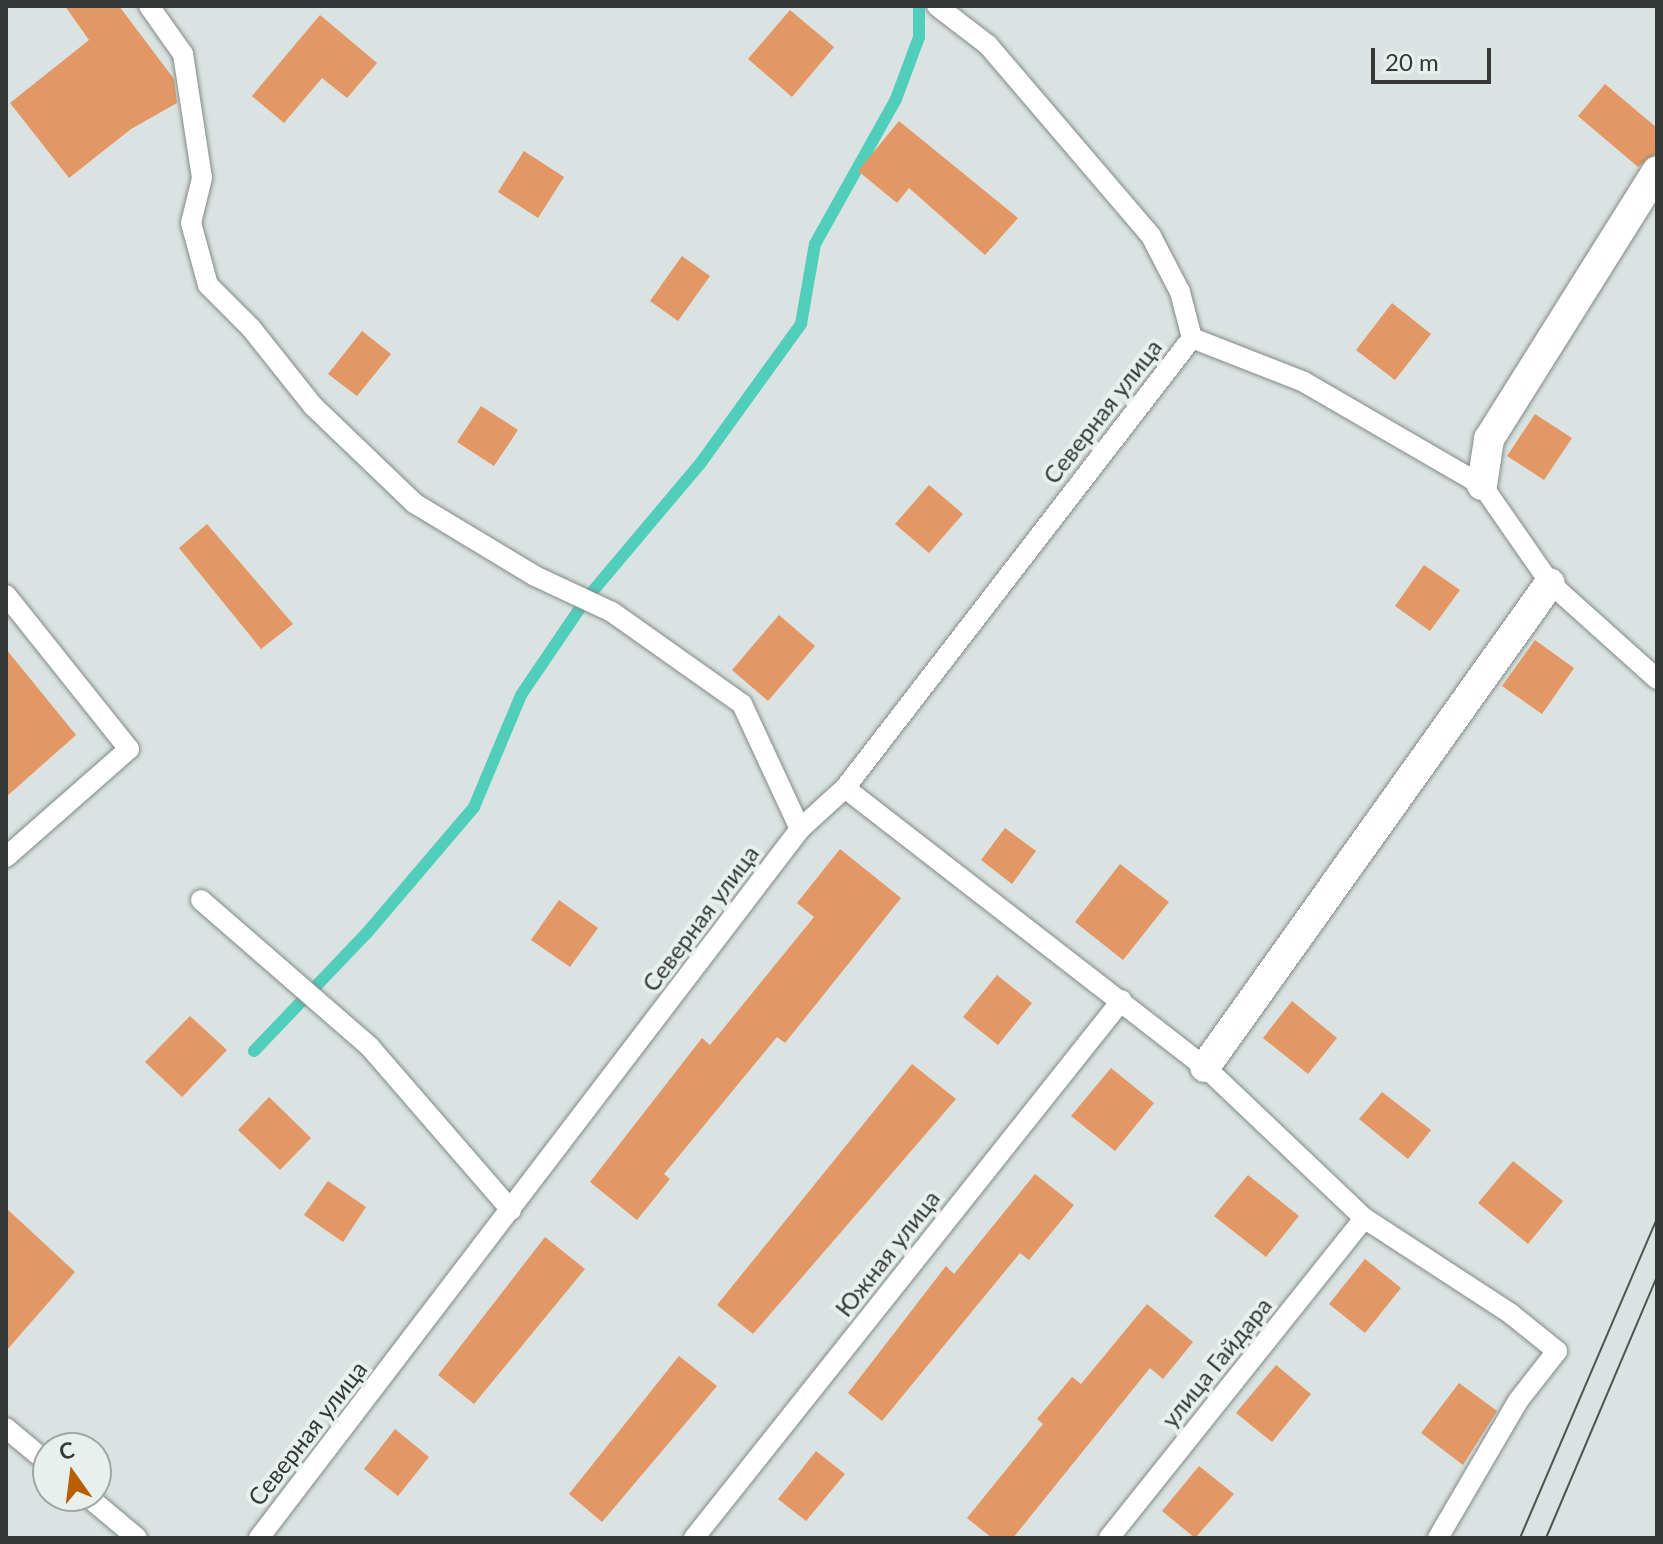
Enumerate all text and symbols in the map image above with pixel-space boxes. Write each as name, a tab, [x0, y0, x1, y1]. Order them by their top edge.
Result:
scale bar	[1375, 32, 1495, 82]
text: 20 m	[1385, 47, 1439, 76]
street label: Северная улица	[1037, 333, 1167, 489]
street label: Северная улица	[636, 839, 764, 997]
street label: Южная улица	[829, 1184, 945, 1322]
street label: улица Гайдара	[1155, 1291, 1277, 1433]
street label: Северная улица	[242, 1355, 372, 1511]
north arrow	[32, 1432, 112, 1512]
text: С	[56, 1435, 77, 1465]

